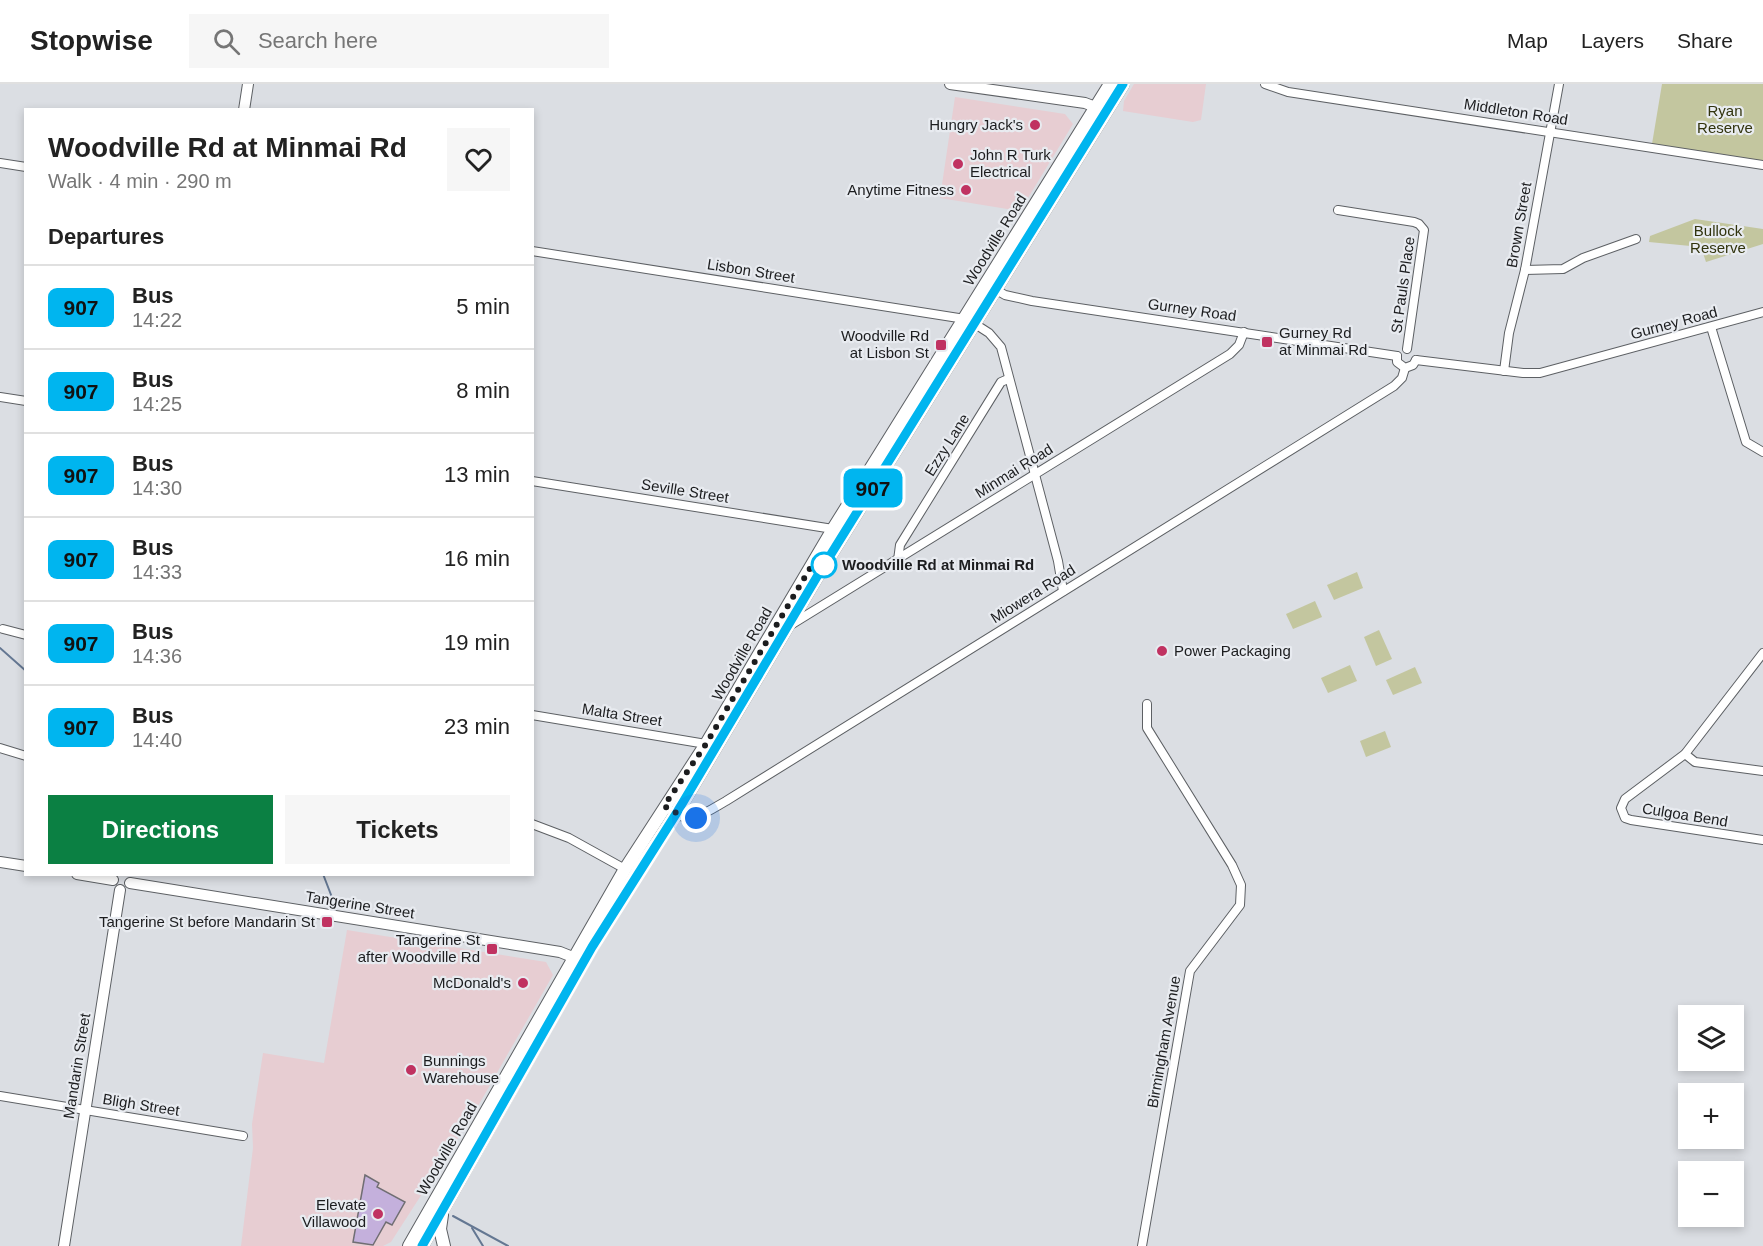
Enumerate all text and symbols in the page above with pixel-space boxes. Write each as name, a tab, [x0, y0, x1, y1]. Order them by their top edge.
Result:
search box	[189, 14, 609, 68]
text: Stopwise	[30, 25, 153, 56]
icon: search	[210, 25, 243, 58]
text: Search here	[258, 28, 378, 53]
text: Map	[1507, 29, 1548, 52]
text: Layers	[1581, 29, 1644, 52]
text: Share	[1677, 29, 1733, 52]
street label: Middleton Road	[1463, 95, 1569, 128]
park label: Ryan Reserve	[1697, 102, 1753, 136]
place label: Hungry Jack's	[929, 116, 1023, 133]
marker: Hungry Jack's	[1028, 118, 1042, 132]
button: heart	[447, 128, 510, 191]
text: Woodville Rd at Minmai Rd	[48, 132, 407, 163]
place label: John R Turk Electrical	[970, 146, 1051, 180]
marker: John R Turk Electrical	[951, 157, 965, 171]
text: Walk · 4 min · 290 m	[48, 170, 232, 192]
street label: Brown Street	[1503, 180, 1535, 269]
place label: Anytime Fitness	[847, 181, 954, 198]
marker: Anytime Fitness	[959, 183, 973, 197]
street label: Woodville Road	[960, 191, 1030, 289]
park label: Bullock Reserve	[1690, 222, 1746, 256]
text: Departures	[48, 224, 164, 249]
street label: St Pauls Place	[1387, 235, 1418, 334]
street label: Lisbon Street	[706, 255, 797, 286]
text: Bus	[132, 283, 174, 308]
text: 5 min	[456, 294, 510, 319]
street label: Gurney Road	[1147, 295, 1237, 324]
text: 907	[63, 296, 99, 319]
street label: Gurney Road	[1629, 303, 1719, 342]
text: 14:22	[132, 309, 182, 331]
place label: Gurney Rd at Minmai Rd	[1279, 324, 1367, 358]
place label: Woodville Rd at Lisbon St	[841, 327, 930, 361]
marker: Gurney Rd at Minmai Rd	[1260, 335, 1274, 349]
marker: Woodville Rd at Lisbon St	[934, 338, 948, 352]
text: Bus	[132, 367, 174, 392]
text: 8 min	[456, 378, 510, 403]
text: 907	[63, 380, 99, 403]
text: 14:25	[132, 393, 182, 415]
street label: Ezzy Lane	[921, 411, 972, 479]
street label: Minmai Road	[972, 440, 1056, 501]
text: Bus	[132, 451, 174, 476]
text: 13 min	[444, 462, 510, 487]
text: 907	[63, 464, 99, 487]
line badge: 907	[838, 468, 908, 508]
street label: Seville Street	[640, 475, 731, 506]
text: 14:30	[132, 477, 182, 499]
text: 907	[855, 477, 891, 500]
text: Bus	[132, 535, 174, 560]
text: 16 min	[444, 546, 510, 571]
text: 907	[63, 548, 99, 571]
marker: Woodville Rd at Minmai Rd	[811, 552, 837, 578]
place label: Woodville Rd at Minmai Rd	[842, 556, 1034, 573]
text: 14:33	[132, 561, 182, 583]
street label: Miowera Road	[987, 561, 1078, 626]
street label: Woodville Road	[708, 604, 775, 703]
text: Bus	[132, 619, 174, 644]
text: 19 min	[444, 630, 510, 655]
text: 907	[63, 632, 99, 655]
place label: Power Packaging	[1174, 642, 1291, 659]
marker: Power Packaging	[1155, 644, 1169, 658]
text: 14:36	[132, 645, 182, 667]
street label: Malta Street	[581, 700, 664, 729]
text: Bus	[132, 703, 174, 728]
text: 23 min	[444, 714, 510, 739]
text: 907	[63, 716, 99, 739]
text: 14:40	[132, 729, 182, 751]
button: Directions	[48, 795, 273, 864]
button: Tickets	[285, 795, 510, 864]
street label: Culgoa Bend	[1641, 799, 1729, 830]
your location	[681, 803, 711, 833]
street label: Tangerine Street	[304, 888, 417, 922]
place label: Tangerine St before Mandarin St	[99, 913, 316, 930]
marker: Tangerine St before Mandarin St	[320, 915, 334, 929]
place label: Tangerine St after Woodville Rd	[358, 931, 481, 965]
marker: Tangerine St after Woodville Rd	[485, 942, 499, 956]
place label: McDonald's	[433, 974, 511, 991]
street label: Birmingham Avenue	[1144, 974, 1184, 1109]
marker: McDonald's	[516, 976, 530, 990]
map controls	[1678, 1005, 1744, 1227]
button: layers	[1678, 1005, 1744, 1071]
street label: Mandarin Street	[60, 1011, 93, 1120]
place label: Bunnings Warehouse	[423, 1052, 499, 1086]
marker: Bunnings Warehouse	[404, 1063, 418, 1077]
button: +	[1678, 1083, 1744, 1149]
street label: Bligh Street	[101, 1090, 182, 1119]
street label: Woodville Road	[413, 1099, 480, 1198]
button: −	[1678, 1161, 1744, 1227]
place label: Elevate Villawood	[302, 1196, 366, 1230]
marker: Elevate Villawood	[371, 1207, 385, 1221]

